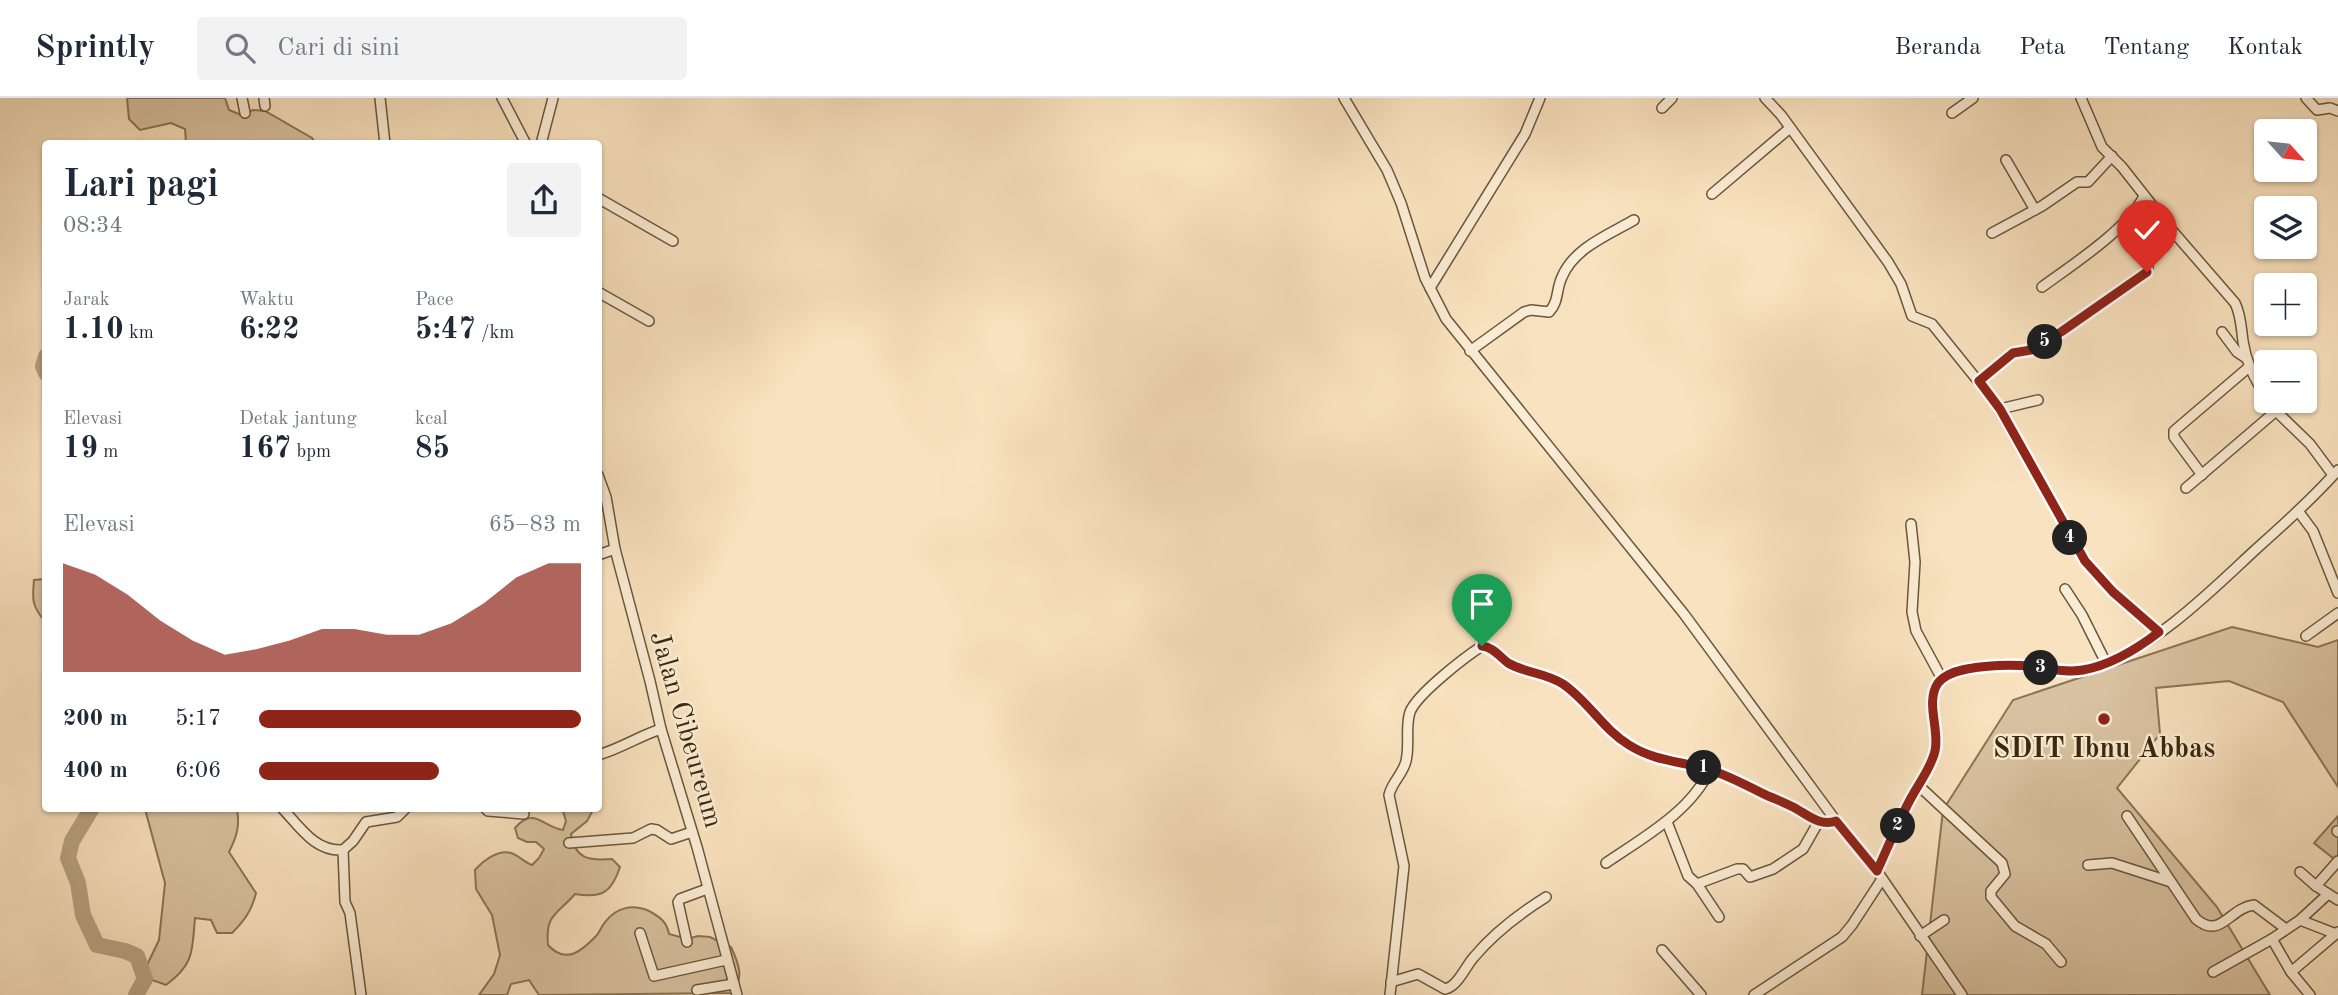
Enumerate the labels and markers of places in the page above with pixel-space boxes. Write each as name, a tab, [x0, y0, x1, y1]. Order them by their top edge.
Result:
pin	[2117, 200, 2177, 272]
pin: 5	[2028, 324, 2062, 360]
pin: 4	[2052, 520, 2088, 556]
pin	[1452, 574, 1512, 646]
pin: 3	[2024, 650, 2058, 686]
marker: SDIT Ibnu Abbas	[2096, 711, 2112, 727]
place label: SDIT Ibnu Abbas	[1993, 736, 2215, 764]
pin: 1	[1686, 750, 1722, 786]
pin: 2	[1881, 808, 1916, 844]

